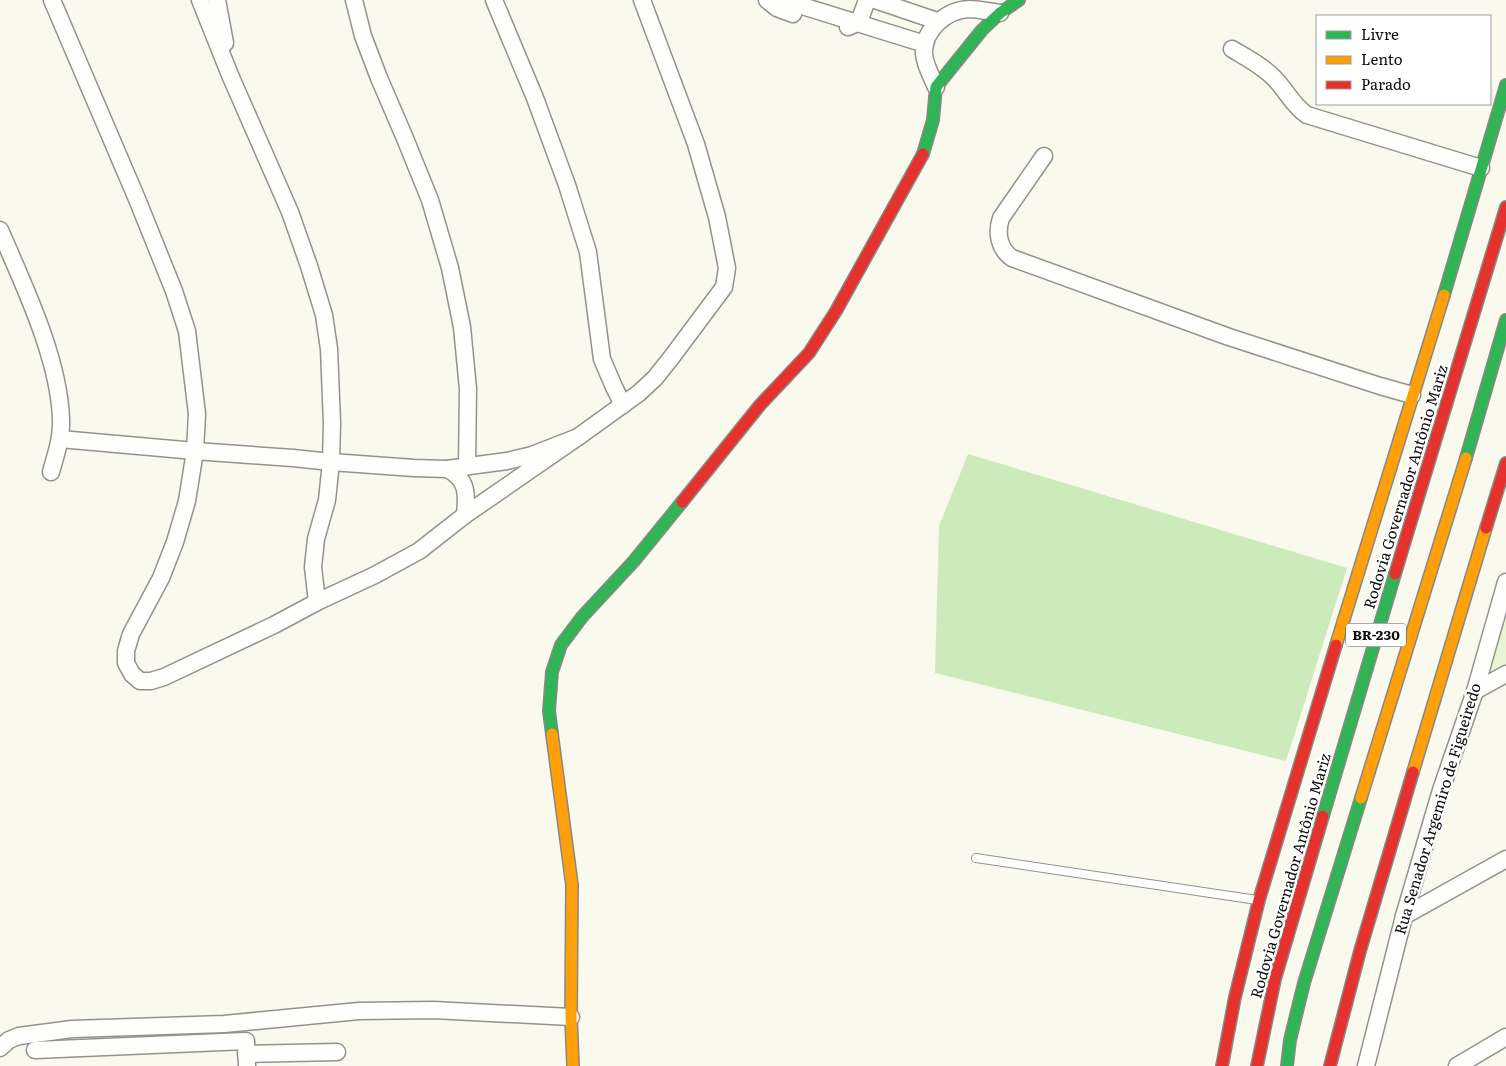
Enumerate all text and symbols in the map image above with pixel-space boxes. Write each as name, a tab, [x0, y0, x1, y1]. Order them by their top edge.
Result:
legend	[1316, 15, 1491, 105]
text: Livre	[1361, 22, 1399, 45]
text: Lento	[1361, 47, 1403, 70]
text: Parado	[1361, 72, 1411, 95]
street label: Rodovia Governador Antônio Mariz	[1356, 362, 1453, 611]
road number: BR-230	[1346, 624, 1406, 646]
street label: Rua Senador Argemiro de Figueiredo	[1387, 680, 1486, 937]
street label: Rodovia Governador Antônio Mariz	[1243, 750, 1336, 1001]

